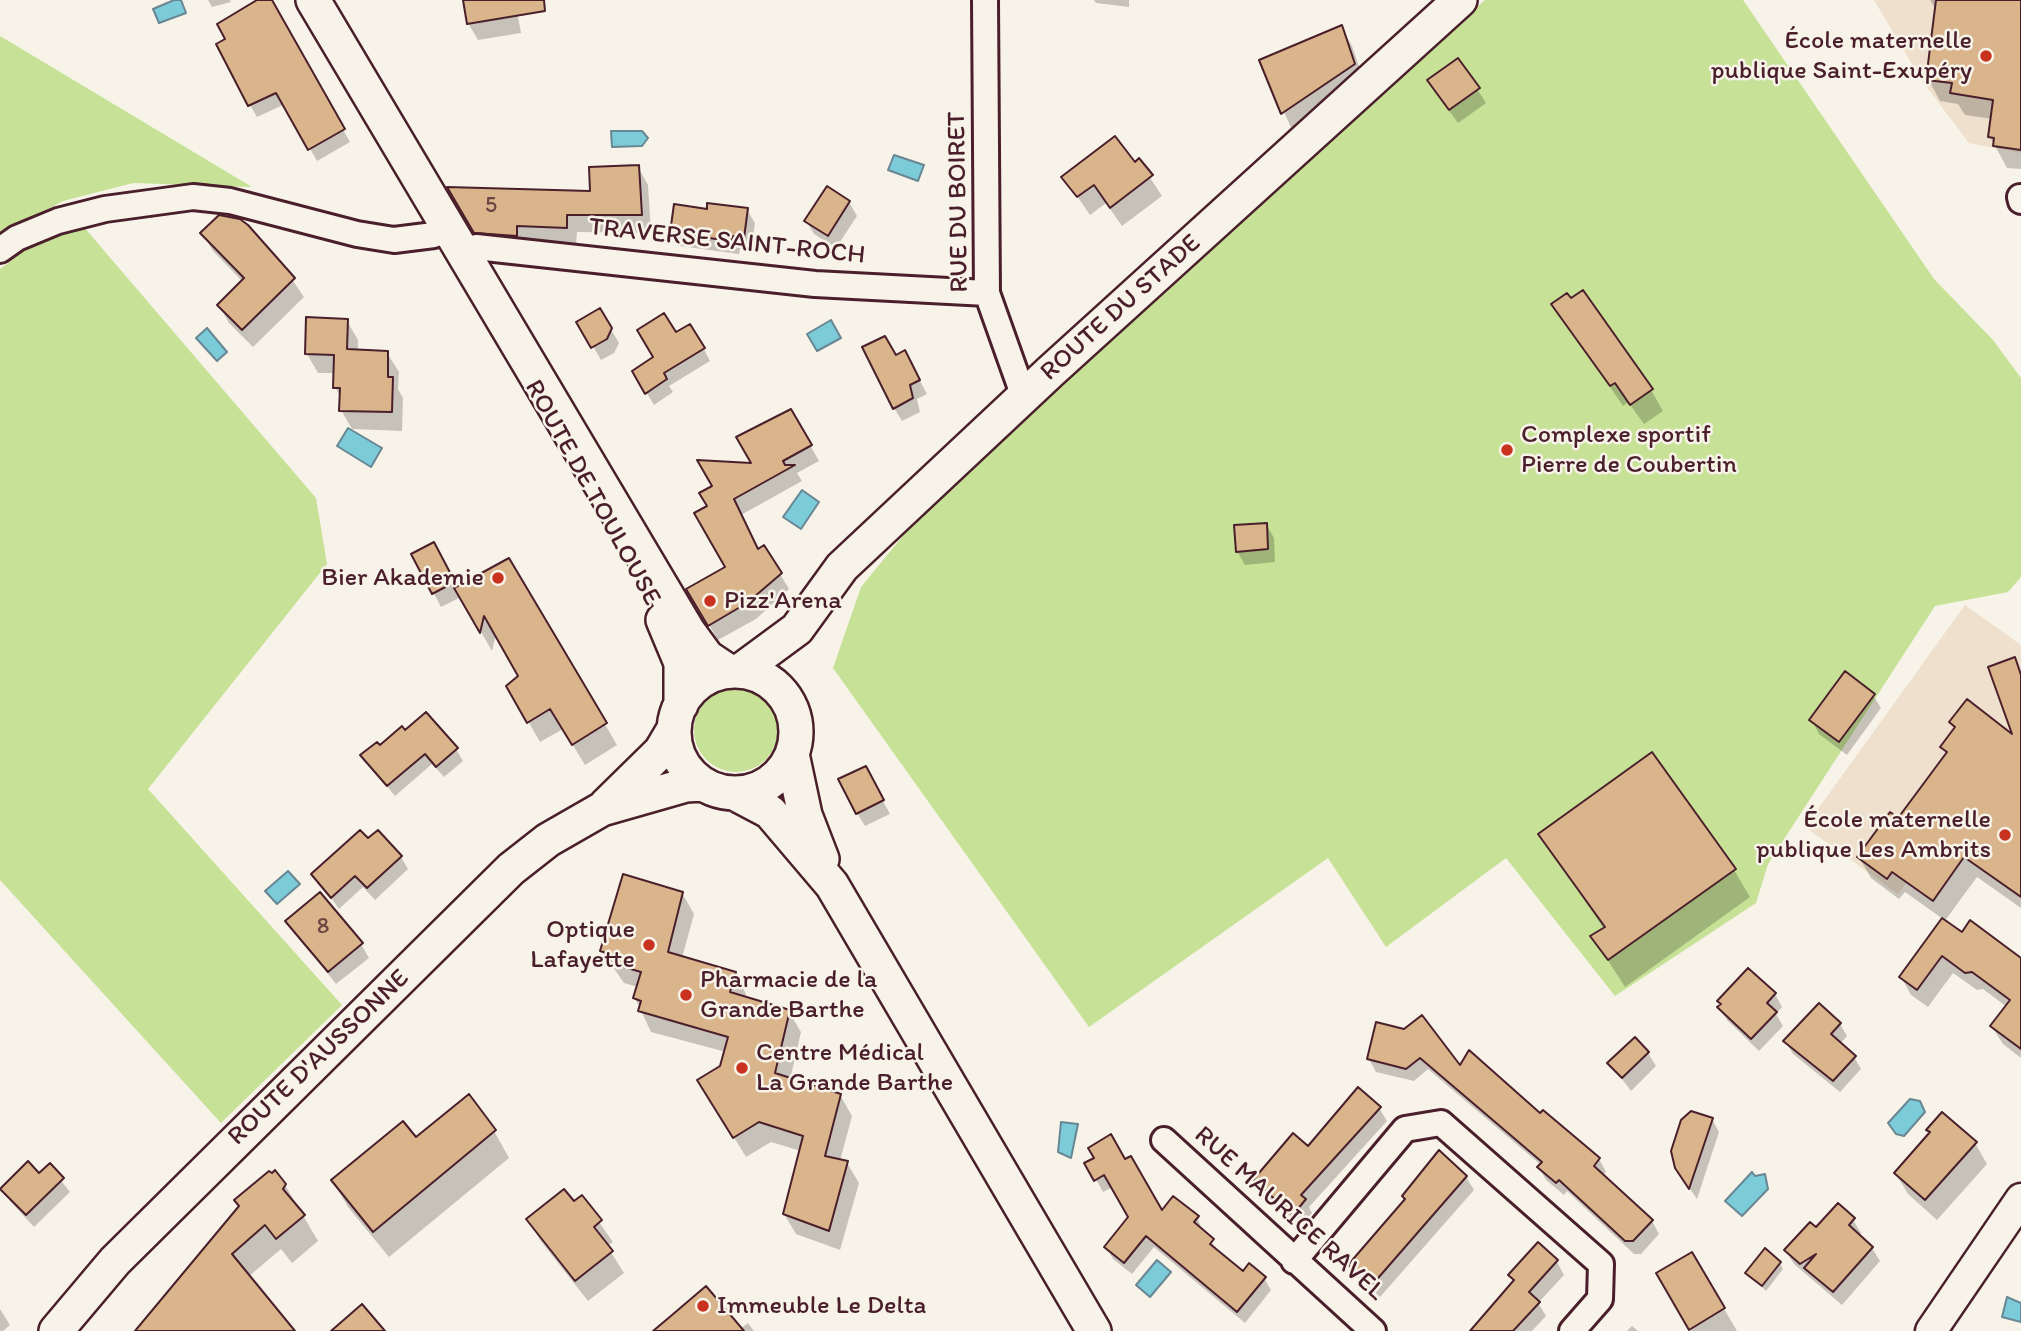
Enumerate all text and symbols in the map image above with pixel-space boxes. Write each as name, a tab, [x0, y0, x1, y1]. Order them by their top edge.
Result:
place label: École maternelle publique Saint-Exupéry	[1711, 25, 1972, 86]
marker: École maternelle publique Saint-Exupéry	[1978, 48, 1994, 64]
street label: RUE DU BOIRET	[942, 111, 976, 293]
house number: 5	[485, 192, 497, 220]
street label: TRAVERSE SAINT-ROCH	[587, 212, 867, 272]
street label: ROUTE DU STADE	[1035, 228, 1207, 388]
street label: ROUTE DE TOULOUSE	[517, 375, 667, 611]
place label: Complexe sportif Pierre de Coubertin	[1521, 419, 1737, 480]
marker: Complexe sportif Pierre de Coubertin	[1499, 442, 1515, 458]
place label: Bier Akademie	[321, 562, 484, 594]
marker: Bier Akademie	[490, 570, 506, 586]
place label: Pizz'Arena	[724, 585, 842, 617]
marker: Pizz'Arena	[702, 593, 718, 609]
place label: École maternelle publique Les Ambrits	[1756, 804, 1991, 866]
marker: École maternelle publique Les Ambrits	[1997, 827, 2013, 843]
house number: 8	[317, 913, 329, 941]
place label: Optique Lafayette	[530, 914, 635, 976]
marker: Optique Lafayette	[641, 937, 657, 953]
street label: ROUTE D'AUSSONNE	[222, 963, 416, 1153]
place label: Pharmacie de la Grande Barthe	[700, 964, 877, 1026]
marker: Pharmacie de la Grande Barthe	[678, 987, 694, 1003]
place label: Centre Médical La Grande Barthe	[756, 1037, 953, 1098]
marker: Centre Médical La Grande Barthe	[734, 1060, 750, 1076]
street label: RUE MAURICE RAVEL	[1187, 1120, 1391, 1308]
place label: Immeuble Le Delta	[717, 1290, 926, 1322]
marker: Immeuble Le Delta	[695, 1298, 711, 1314]

